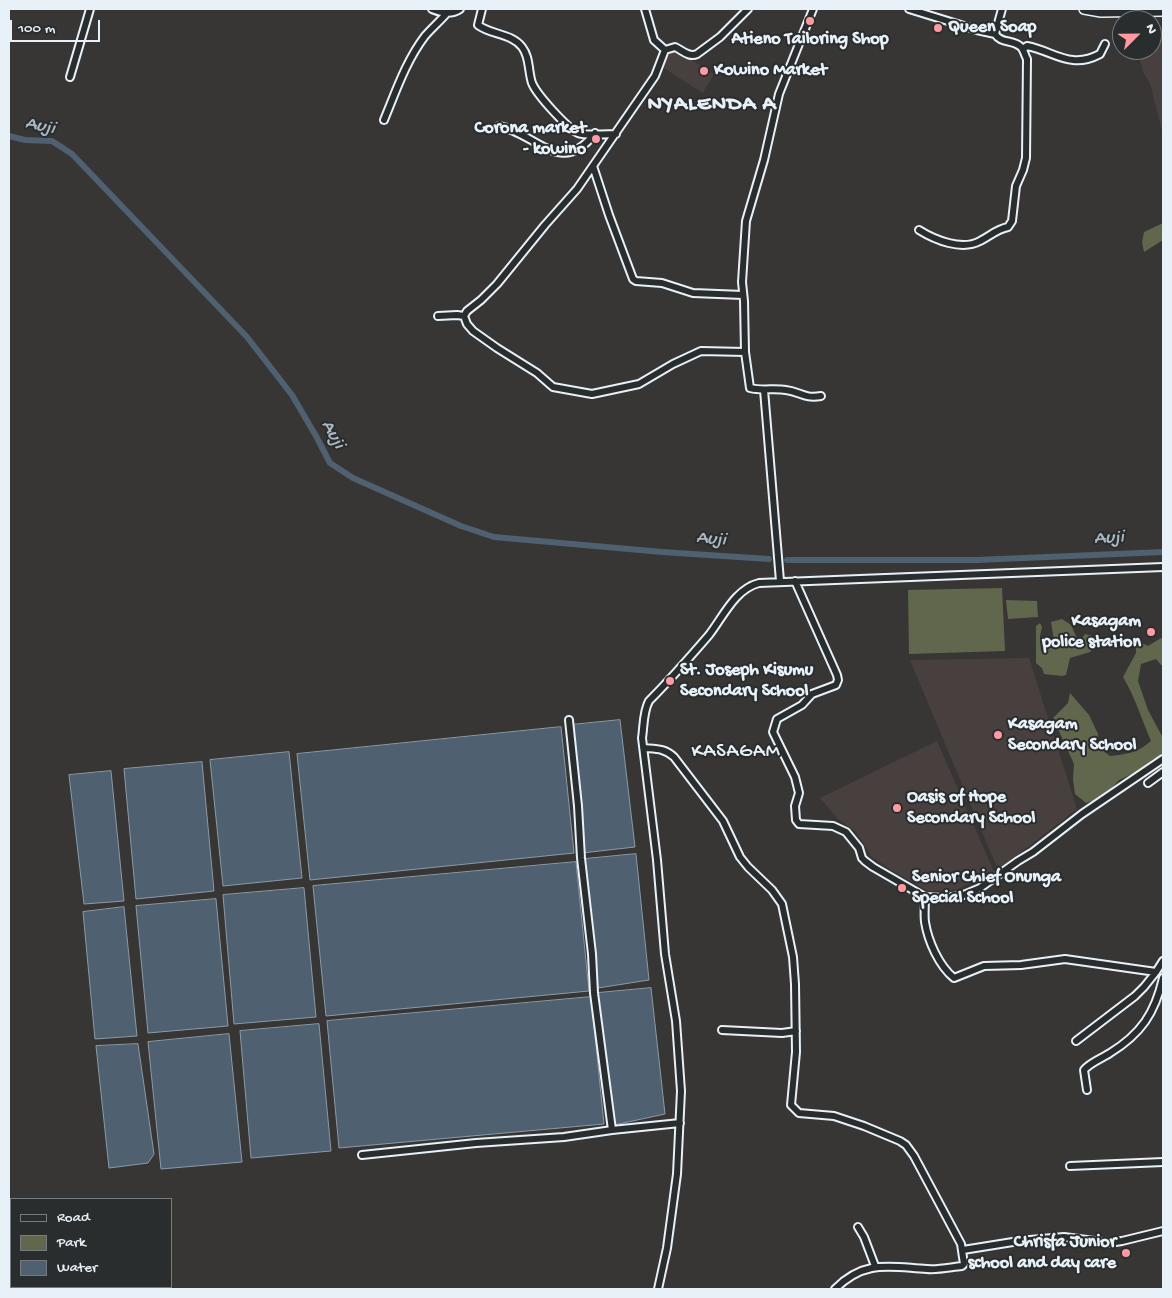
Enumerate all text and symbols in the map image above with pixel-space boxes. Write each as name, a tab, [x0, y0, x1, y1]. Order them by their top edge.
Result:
scale bar	[12, 10, 102, 42]
north arrow	[1112, 10, 1162, 60]
marker: Atieno Tailoring Shop	[804, 15, 816, 27]
place label: Queen Soap	[948, 17, 1036, 39]
text: 100 m	[18, 20, 55, 38]
marker: Queen Soap	[932, 22, 944, 34]
text: N	[1141, 22, 1160, 37]
place label: Atieno Tailoring Shop	[732, 29, 888, 51]
place label: Kowino Market	[714, 60, 827, 82]
marker: Kowino Market	[698, 65, 710, 77]
district label: NYALENDA A	[646, 93, 778, 119]
water label: Auji	[23, 113, 57, 141]
place label: Corona market - kowino	[475, 118, 586, 160]
marker: Corona market - kowino	[590, 133, 602, 145]
water label: Auji	[315, 416, 349, 454]
water label: Auji	[695, 527, 727, 553]
water label: Auji	[1094, 527, 1124, 551]
place label: Kasagam police station	[1042, 611, 1141, 654]
marker: Kasagam police station	[1145, 626, 1157, 638]
place label: St. Joseph Kisumu Secondary School	[680, 660, 813, 702]
marker: St. Joseph Kisumu Secondary School	[664, 675, 676, 687]
place label: Kasagam Secondary School	[1008, 714, 1136, 756]
marker: Kasagam Secondary School	[992, 729, 1004, 741]
district label: KASAGAM	[691, 741, 781, 765]
place label: Oasis of Hope Secondary School	[907, 787, 1035, 830]
marker: Oasis of Hope Secondary School	[891, 802, 903, 814]
place label: Senior Chief Onunga Special School	[912, 867, 1061, 910]
marker: Senior Chief Onunga Special School	[896, 882, 908, 894]
legend	[10, 1198, 172, 1288]
text: Road	[57, 1209, 90, 1227]
place label: Chrisfa Junior school and day care	[968, 1232, 1116, 1274]
text: Park	[57, 1234, 86, 1252]
marker: Chrisfa Junior school and day care	[1120, 1247, 1132, 1259]
text: Water	[57, 1259, 97, 1277]

